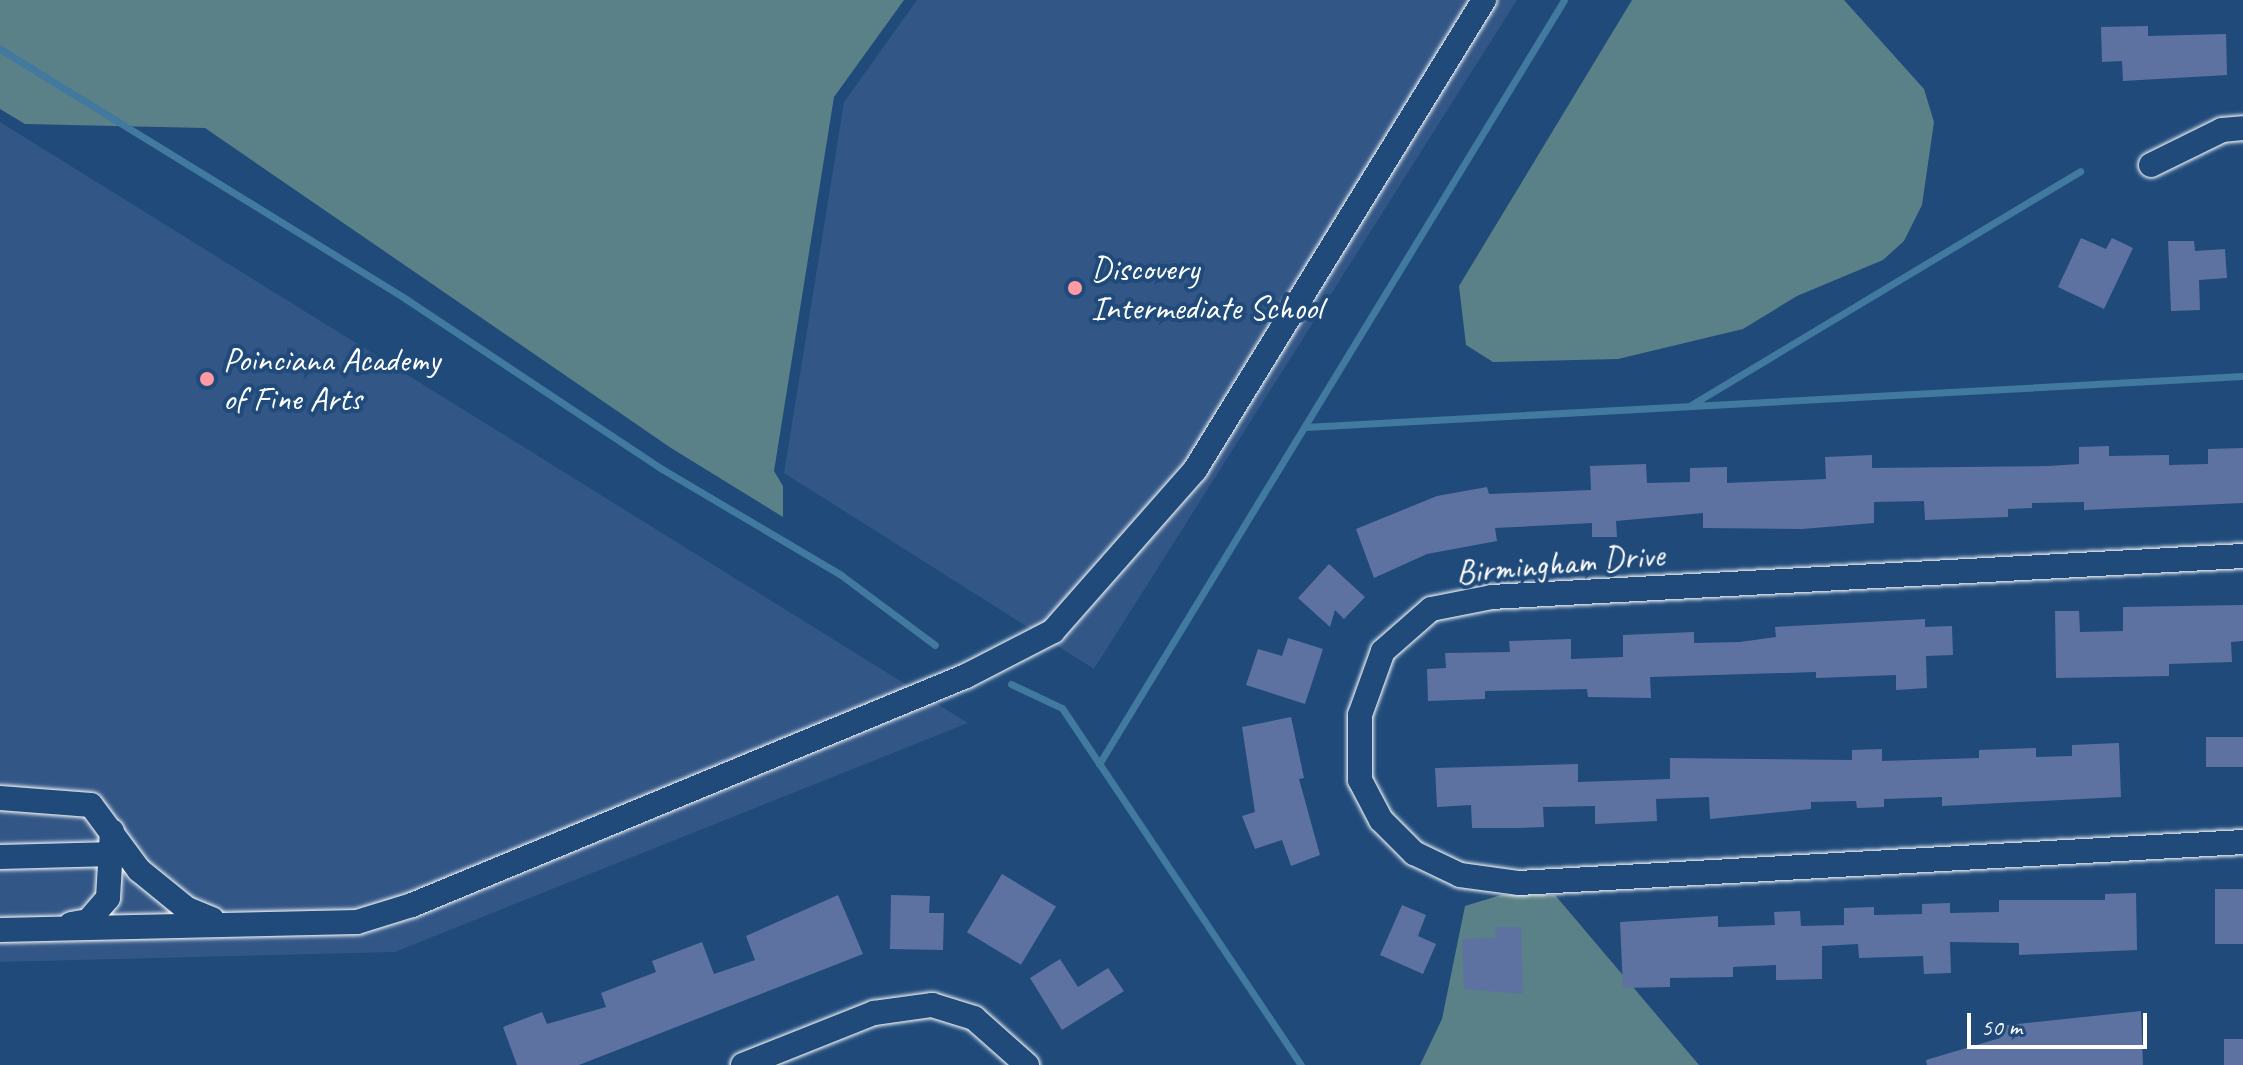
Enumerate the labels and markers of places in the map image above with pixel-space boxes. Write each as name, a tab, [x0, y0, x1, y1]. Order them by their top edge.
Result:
place label: Discovery Intermediate School	[1091, 248, 1322, 328]
marker: Discovery Intermediate School	[1066, 279, 1084, 297]
place label: Poinciana Academy of Fine Arts	[223, 339, 441, 418]
marker: Poinciana Academy of Fine Arts	[198, 370, 216, 388]

